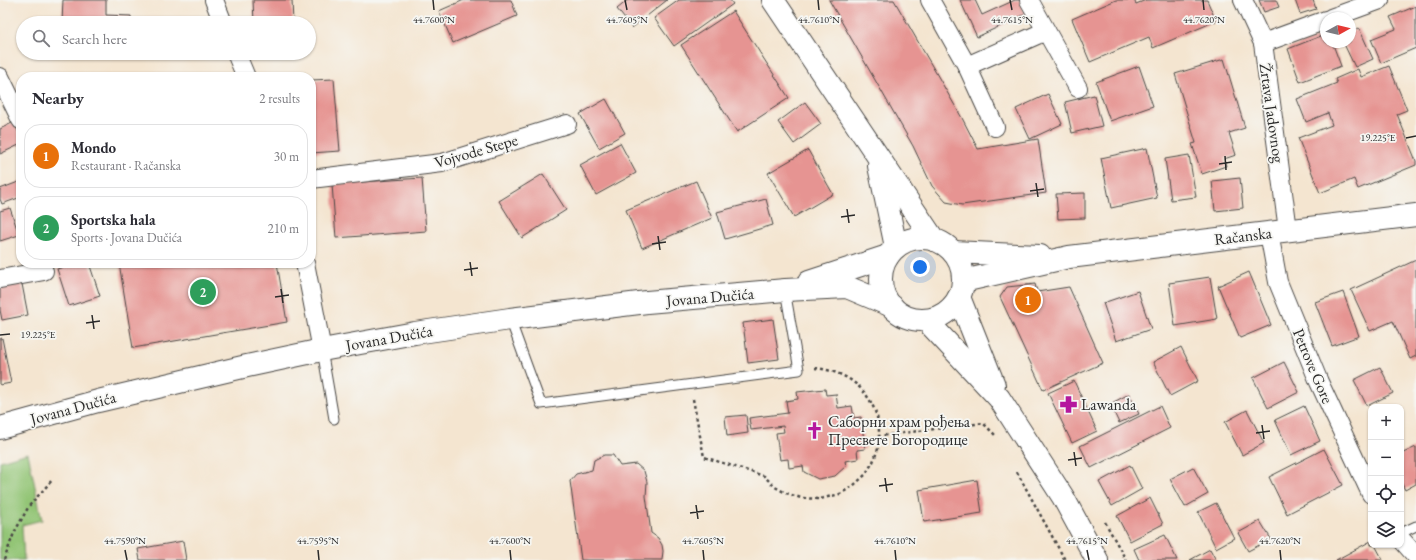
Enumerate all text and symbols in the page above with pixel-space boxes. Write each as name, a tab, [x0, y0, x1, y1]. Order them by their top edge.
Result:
north arrow	[1320, 12, 1356, 48]
text: 44.7600°N	[413, 13, 455, 26]
text: 44.7605°N	[606, 13, 648, 26]
text: 44.7610°N	[798, 13, 840, 26]
text: 44.7615°N	[991, 13, 1033, 26]
text: 44.7620°N	[1183, 13, 1225, 26]
search box	[16, 16, 316, 60]
icon: search	[30, 27, 52, 49]
text: Search here	[62, 29, 127, 48]
street label: Žrtava Jadovnog	[1255, 62, 1290, 165]
text: Nearby	[32, 87, 84, 109]
text: 2 results	[259, 90, 300, 107]
street label: Vojvode Stepe	[432, 129, 520, 173]
text: 19.225°E	[1361, 131, 1396, 144]
text: Mondo	[71, 138, 116, 157]
text: 1	[43, 148, 49, 165]
text: 30 m	[274, 148, 299, 165]
text: Restaurant · Račanska	[71, 157, 181, 174]
text: Sportska hala	[71, 210, 156, 229]
text: 2	[43, 220, 49, 237]
text: 210 m	[268, 220, 299, 237]
street label: Račanska	[1213, 222, 1274, 250]
text: Sports · Jovana Dučića	[71, 229, 182, 246]
your location	[910, 257, 930, 277]
pin: 2	[190, 277, 216, 307]
street label: Jovana Dučića	[663, 283, 755, 311]
pin: 1	[1015, 285, 1041, 315]
street label: Jovana Dučića	[342, 320, 435, 356]
street label: Petrove Gore	[1288, 325, 1338, 407]
text: 19.225°E	[21, 328, 56, 341]
street label: Jovana Dučića	[26, 386, 119, 430]
pharmacy icon: Lawanda	[1058, 394, 1078, 414]
place label: Lawanda	[1081, 394, 1137, 415]
map controls	[1368, 404, 1404, 548]
button: +	[1368, 404, 1404, 440]
place label: Саборни храм рођења Пресвете Богородице	[828, 411, 971, 450]
church icon: Саборни храм рођења Пресвете Богородице	[805, 420, 825, 440]
button: −	[1368, 440, 1404, 476]
button: locate	[1368, 476, 1404, 512]
button: layers	[1368, 512, 1404, 548]
text: 44.7590°N	[104, 534, 146, 547]
text: 44.7595°N	[297, 534, 339, 547]
text: 44.7600°N	[489, 534, 531, 547]
text: 44.7605°N	[682, 534, 724, 547]
text: 44.7610°N	[874, 534, 916, 547]
text: 44.7615°N	[1066, 534, 1108, 547]
text: 44.7620°N	[1259, 534, 1301, 547]

